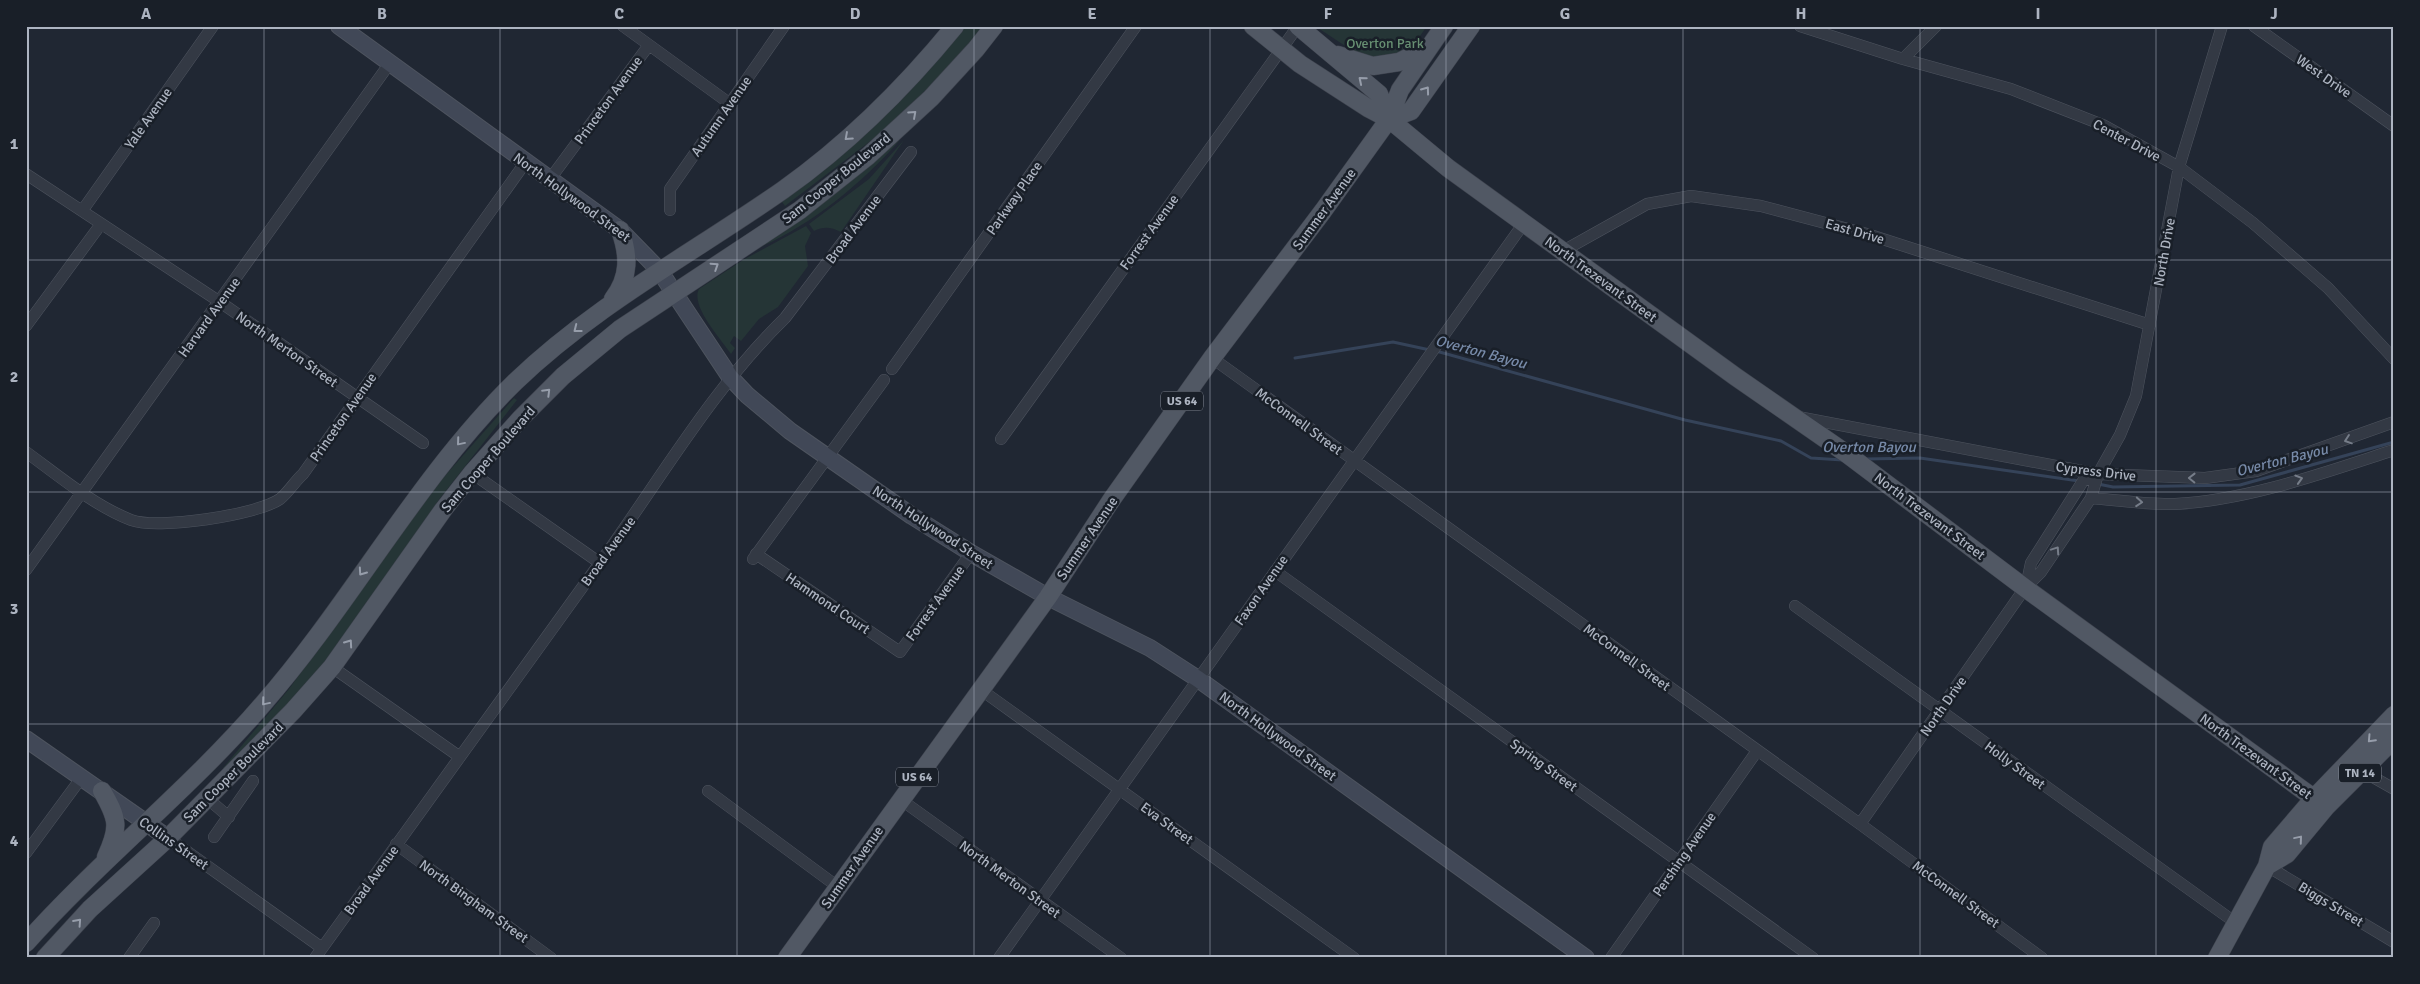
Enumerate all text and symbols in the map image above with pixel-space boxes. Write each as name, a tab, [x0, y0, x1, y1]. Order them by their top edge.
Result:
text: A	[141, 4, 152, 24]
text: B	[377, 4, 387, 24]
text: C	[614, 4, 624, 24]
text: D	[850, 4, 861, 24]
text: E	[1087, 4, 1097, 24]
text: F	[1324, 4, 1333, 24]
text: G	[1560, 4, 1570, 24]
text: H	[1796, 4, 1806, 24]
text: I	[2035, 4, 2041, 24]
text: J	[2270, 4, 2278, 24]
park label: Overton Park	[1346, 35, 1424, 52]
street label: West Drive	[2293, 51, 2355, 102]
street label: Princeton Avenue	[571, 53, 646, 148]
street label: Autumn Avenue	[687, 73, 755, 160]
one-way arrow	[1359, 77, 1368, 86]
street label: Yale Avenue	[121, 84, 176, 152]
one-way arrow	[1420, 86, 1429, 96]
one-way arrow	[908, 111, 917, 120]
street label: Center Drive	[2090, 115, 2164, 165]
street label: Sam Cooper Boulevard	[779, 129, 894, 227]
one-way arrow	[845, 131, 854, 140]
text: 1	[10, 134, 19, 154]
street label: North Hollywood Street	[510, 149, 634, 246]
street label: Parkway Place	[983, 158, 1046, 238]
street label: Summer Avenue	[1289, 165, 1360, 253]
street label: Forrest Avenue	[1116, 191, 1182, 273]
street label: Broad Avenue	[822, 192, 885, 267]
street label: East Drive	[1824, 215, 1886, 248]
street label: North Drive	[2150, 217, 2179, 288]
street label: North Trezevant Street	[1541, 233, 1660, 326]
one-way arrow	[709, 263, 718, 272]
street label: Harvard Avenue	[175, 274, 244, 361]
street label: North Merton Street	[232, 308, 341, 391]
one-way arrow	[574, 324, 583, 332]
water label: Overton Bayou	[1433, 331, 1529, 373]
text: 2	[10, 367, 18, 387]
street label: Princeton Avenue	[306, 370, 380, 465]
street label: McConnell Street	[1252, 384, 1346, 459]
one-way arrow	[541, 389, 550, 398]
road number: US 64	[1161, 392, 1203, 411]
street label: Sam Cooper Boulevard	[438, 403, 539, 516]
one-way arrow	[2345, 434, 2353, 444]
one-way arrow	[457, 436, 466, 445]
water label: Overton Bayou	[1822, 438, 1917, 456]
water label: Overton Bayou	[2234, 440, 2330, 480]
street label: Cypress Drive	[2055, 458, 2137, 485]
street label: North Trezevant Street	[1871, 469, 1989, 564]
one-way arrow	[2187, 473, 2195, 483]
one-way arrow	[2295, 475, 2303, 485]
street label: North Hollywood Street	[869, 482, 996, 573]
street label: Summer Avenue	[1053, 493, 1122, 583]
one-way arrow	[2136, 496, 2144, 507]
street label: Broad Avenue	[577, 513, 639, 589]
one-way arrow	[2050, 546, 2059, 556]
street label: Faxon Avenue	[1231, 552, 1292, 629]
street label: Forrest Avenue	[902, 562, 968, 644]
one-way arrow	[359, 566, 368, 576]
street label: Hammond Court	[782, 569, 873, 638]
text: 3	[10, 599, 18, 619]
street label: McConnell Street	[1580, 620, 1674, 695]
one-way arrow	[343, 639, 352, 648]
street label: North Drive	[1917, 673, 1970, 739]
street label: North Hollywood Street	[1216, 688, 1340, 785]
one-way arrow	[262, 696, 271, 705]
street label: North Trezevant Street	[2196, 710, 2315, 803]
street label: Sam Cooper Boulevard	[180, 719, 287, 826]
one-way arrow	[2368, 733, 2377, 742]
street label: Spring Street	[1507, 735, 1581, 796]
street label: Holly Street	[1981, 738, 2048, 793]
road number: TN 14	[2339, 764, 2381, 782]
road number: US 64	[896, 768, 938, 786]
street label: Eva Street	[1137, 799, 1196, 848]
street label: Pershing Avenue	[1649, 809, 1720, 900]
street label: Collins Street	[136, 813, 212, 874]
street label: Summer Avenue	[818, 823, 887, 912]
text: 4	[10, 831, 19, 851]
one-way arrow	[2293, 836, 2302, 845]
street label: North Merton Street	[956, 837, 1064, 922]
street label: Broad Avenue	[340, 842, 402, 918]
street label: North Bingham Street	[416, 856, 532, 947]
street label: McConnell Street	[1909, 857, 2003, 932]
street label: Biggs Street	[2295, 878, 2366, 930]
one-way arrow	[72, 918, 81, 927]

